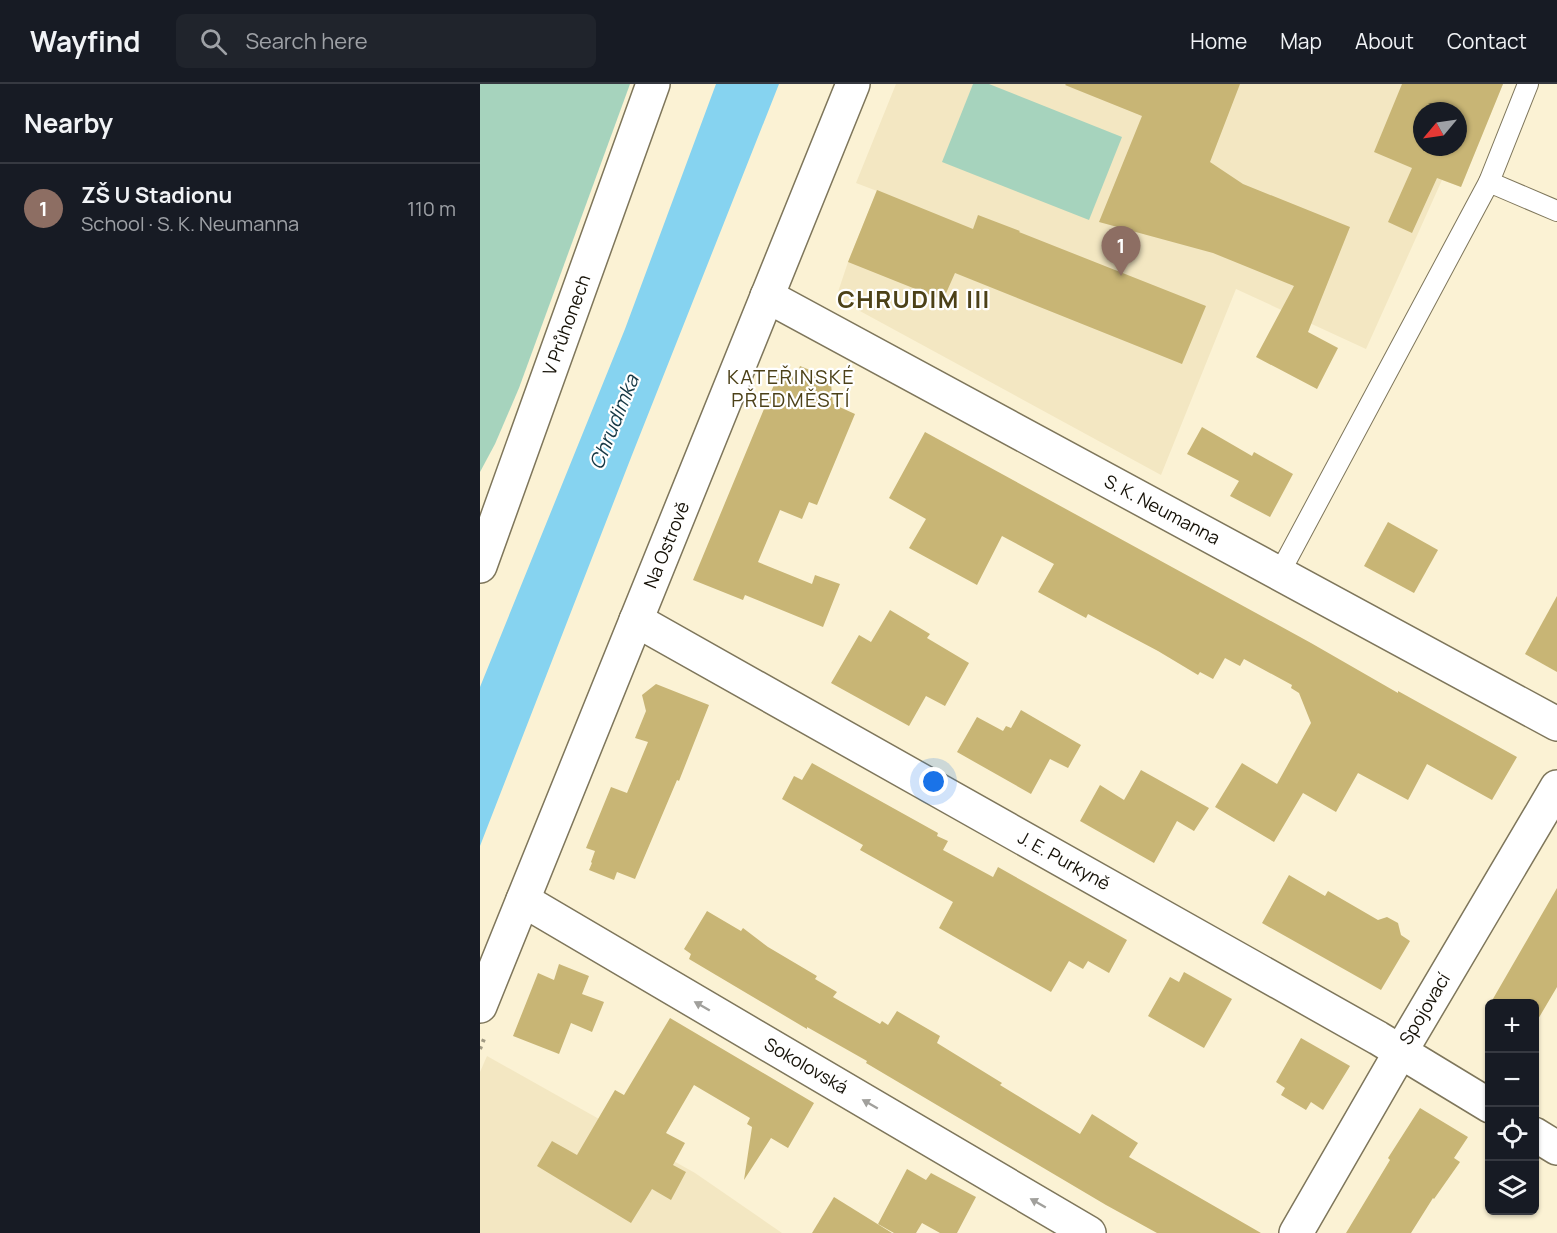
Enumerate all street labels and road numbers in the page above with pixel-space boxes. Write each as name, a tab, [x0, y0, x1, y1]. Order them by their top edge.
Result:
street label: V Průhonech	[537, 271, 595, 378]
street label: S. K. Neumanna	[1100, 469, 1225, 550]
street label: Na Ostrově	[638, 498, 694, 592]
street label: J. E. Purkyně	[1014, 825, 1115, 895]
street label: Spojovací	[1393, 968, 1455, 1049]
street label: Sokolovská	[760, 1032, 853, 1099]

